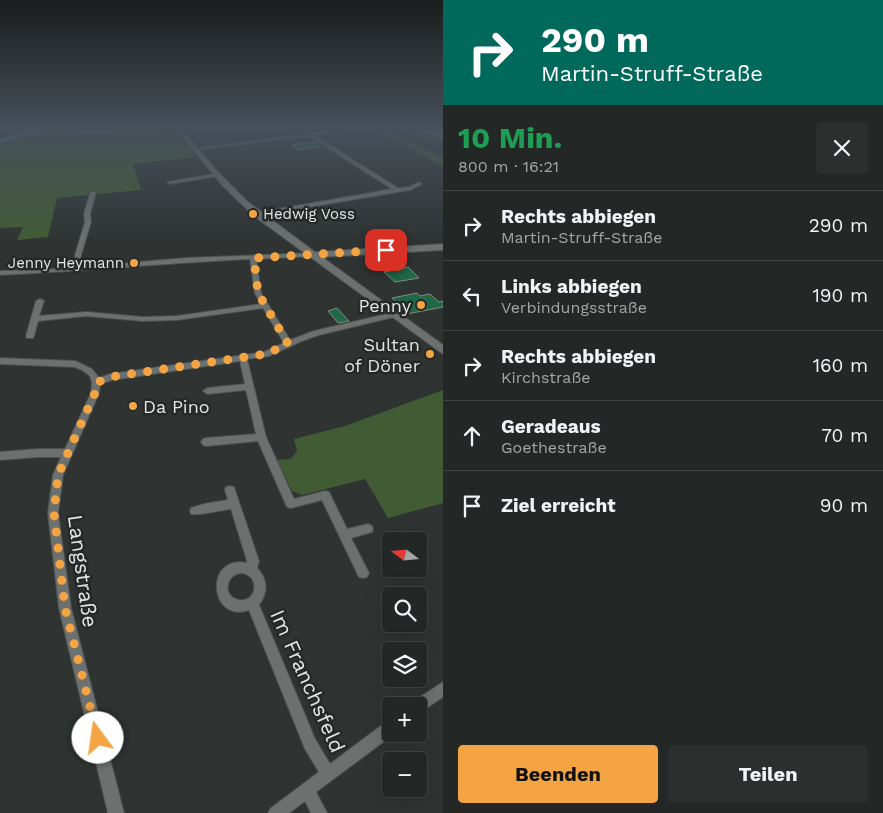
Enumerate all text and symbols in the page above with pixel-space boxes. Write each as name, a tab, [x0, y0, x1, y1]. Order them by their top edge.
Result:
text: 290 m	[541, 19, 649, 61]
icon: right	[458, 20, 523, 85]
text: Martin-Struff-Straße	[541, 61, 763, 86]
text: 10 Min.	[458, 120, 562, 155]
button: close	[816, 122, 868, 174]
text: 800 m · 16:21	[458, 157, 559, 176]
place label: Hedwig Voss	[263, 205, 355, 223]
text: Rechts abbiegen	[501, 205, 656, 228]
marker: Hedwig Voss	[247, 208, 259, 220]
icon: right	[458, 212, 486, 240]
text: 290 m	[809, 214, 868, 237]
text: Martin-Struff-Straße	[501, 228, 662, 247]
pin	[365, 229, 407, 271]
icon: arrive	[372, 236, 400, 264]
place label: Jenny Heymann	[8, 254, 124, 272]
marker: Jenny Heymann	[128, 257, 140, 269]
text: Links abbiegen	[501, 275, 642, 298]
icon: left	[458, 282, 486, 310]
text: 190 m	[812, 284, 868, 307]
place label: Penny	[358, 295, 412, 316]
text: Verbindungsstraße	[501, 298, 647, 317]
marker: Penny	[415, 299, 427, 311]
place label: Sultan of Döner	[344, 334, 420, 376]
text: Rechts abbiegen	[501, 345, 656, 368]
marker: Sultan of Döner	[424, 348, 436, 360]
icon: right	[458, 352, 486, 380]
text: 160 m	[813, 354, 868, 377]
text: Kirchstraße	[501, 368, 591, 387]
place label: Da Pino	[143, 396, 210, 417]
marker: Da Pino	[127, 400, 139, 412]
text: Geradeaus	[501, 415, 601, 438]
icon: ahead	[458, 422, 486, 450]
text: 70 m	[821, 424, 868, 447]
text: Goethestraße	[501, 438, 607, 457]
icon: arrive	[458, 492, 486, 520]
text: Ziel erreicht	[501, 494, 616, 517]
text: 90 m	[820, 494, 868, 517]
street label: Langstraße	[63, 513, 103, 629]
north arrow	[382, 532, 428, 578]
map controls	[382, 532, 427, 797]
button: search	[382, 587, 427, 632]
street label: Im Franchsfeld	[265, 606, 351, 756]
button: layers	[382, 642, 427, 687]
button: +	[382, 697, 427, 742]
position arrow	[71, 711, 123, 763]
button: Beenden	[458, 745, 658, 803]
button: Teilen	[668, 745, 868, 803]
button: −	[382, 752, 427, 797]

